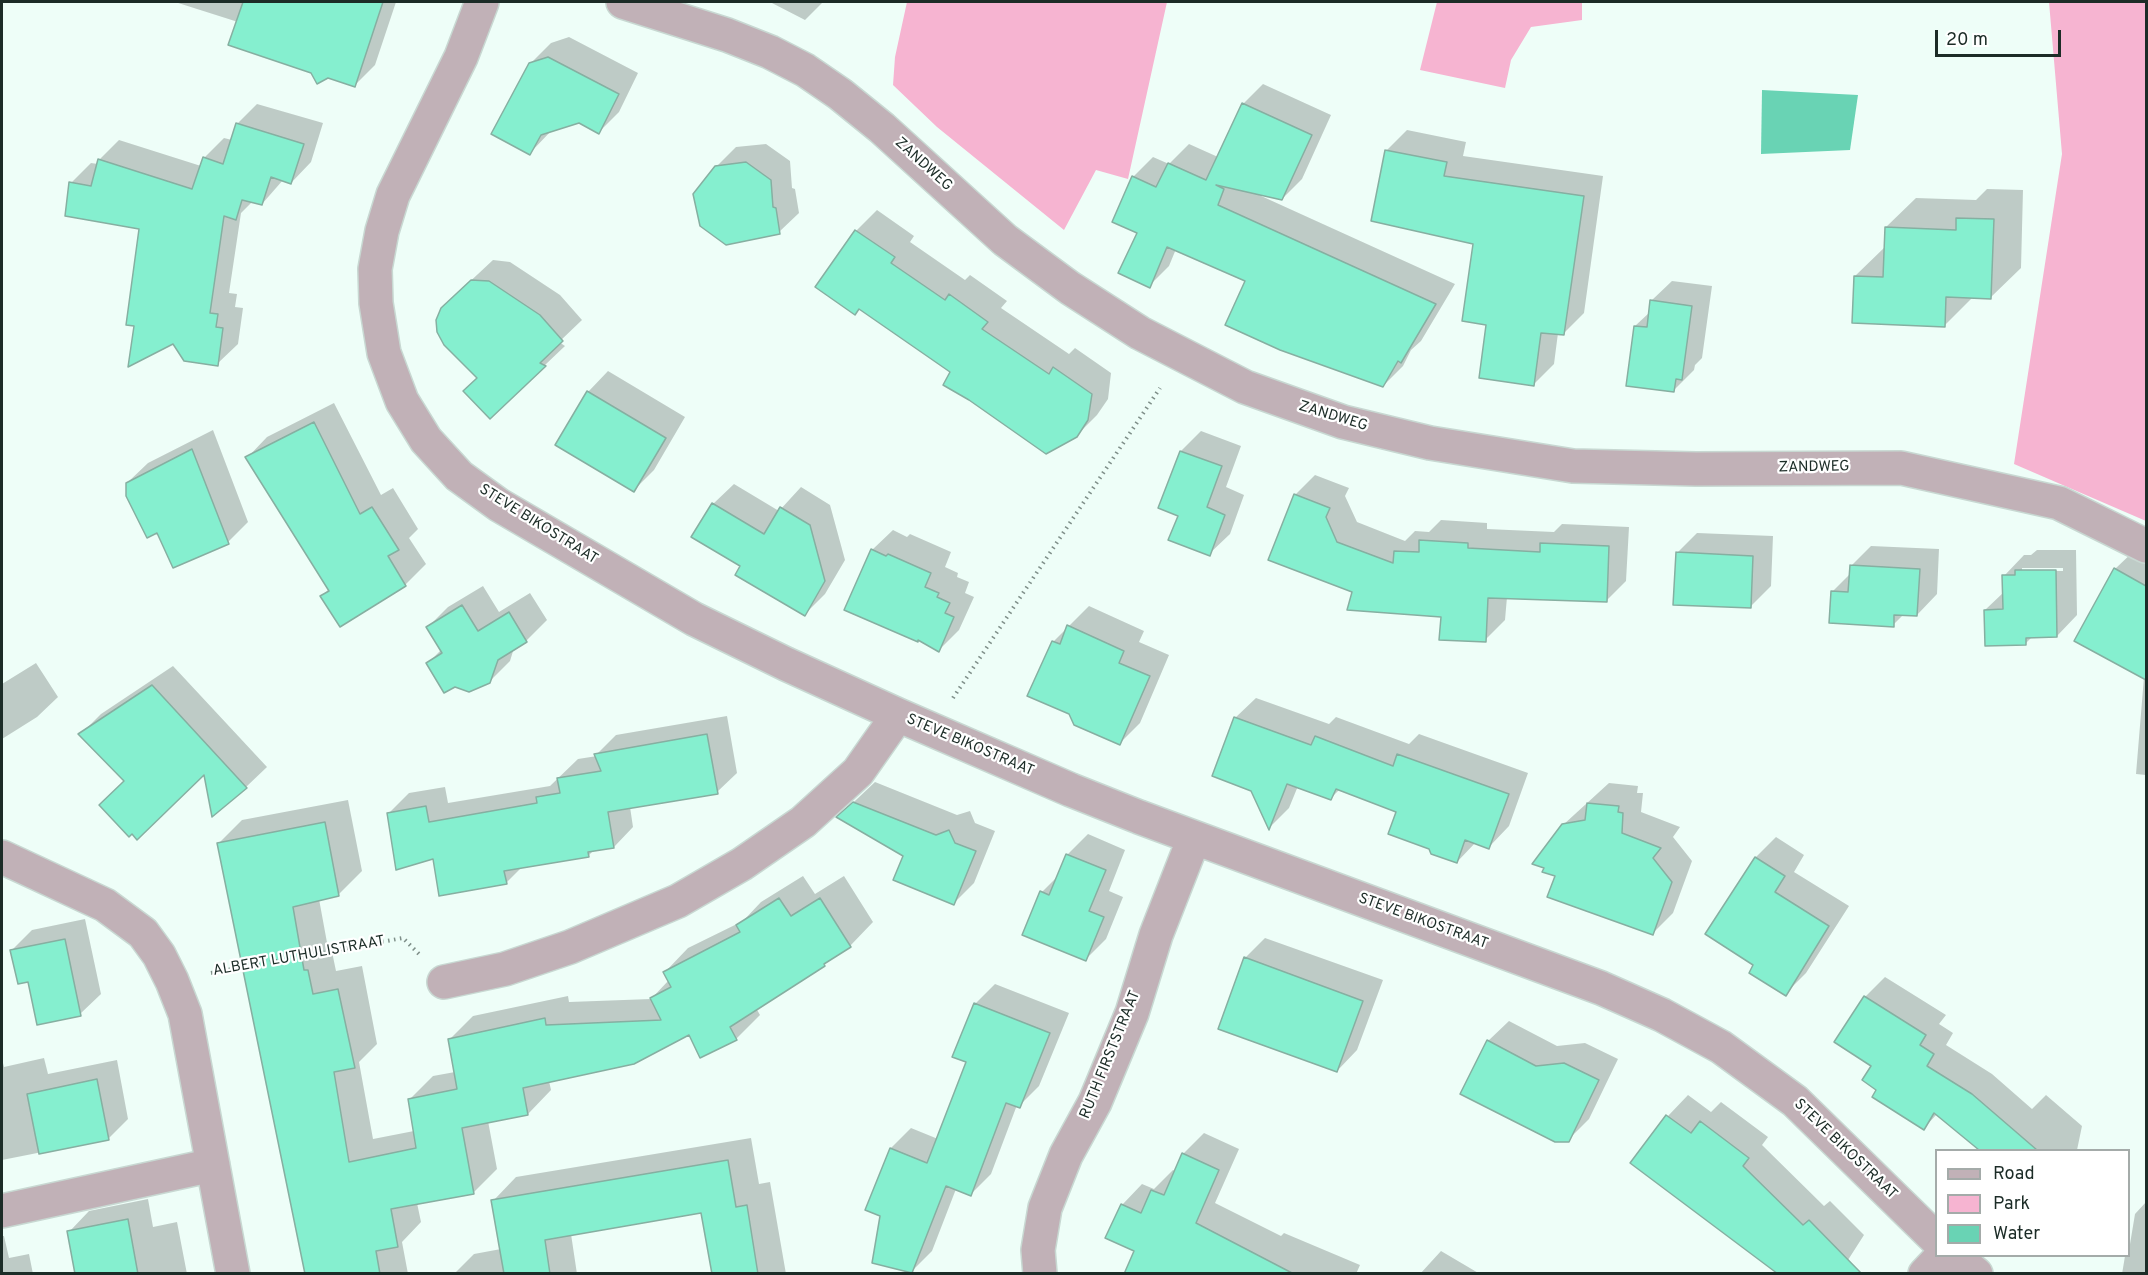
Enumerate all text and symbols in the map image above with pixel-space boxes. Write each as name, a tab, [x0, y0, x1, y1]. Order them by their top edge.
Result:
scale bar	[1938, 18, 2064, 56]
text: 20 m	[1946, 29, 1988, 52]
street label: ZANDWEG	[890, 134, 956, 196]
street label: ZANDWEG	[1296, 398, 1370, 436]
street label: ZANDWEG	[1778, 458, 1850, 478]
street label: STEVE BIKOSTRAAT	[475, 481, 601, 569]
street label: STEVE BIKOSTRAAT	[904, 711, 1036, 781]
street label: STEVE BIKOSTRAAT	[1356, 890, 1490, 954]
street label: ALBERT LUTHULISTRAAT	[212, 933, 386, 981]
street label: RUTH FIRSTSTRAAT	[1077, 988, 1145, 1122]
street label: STEVE BIKOSTRAAT	[1790, 1096, 1900, 1204]
legend	[1935, 1149, 2130, 1257]
text: Road	[1993, 1163, 2035, 1186]
text: Park	[1993, 1193, 2030, 1216]
text: Water	[1993, 1223, 2040, 1246]

